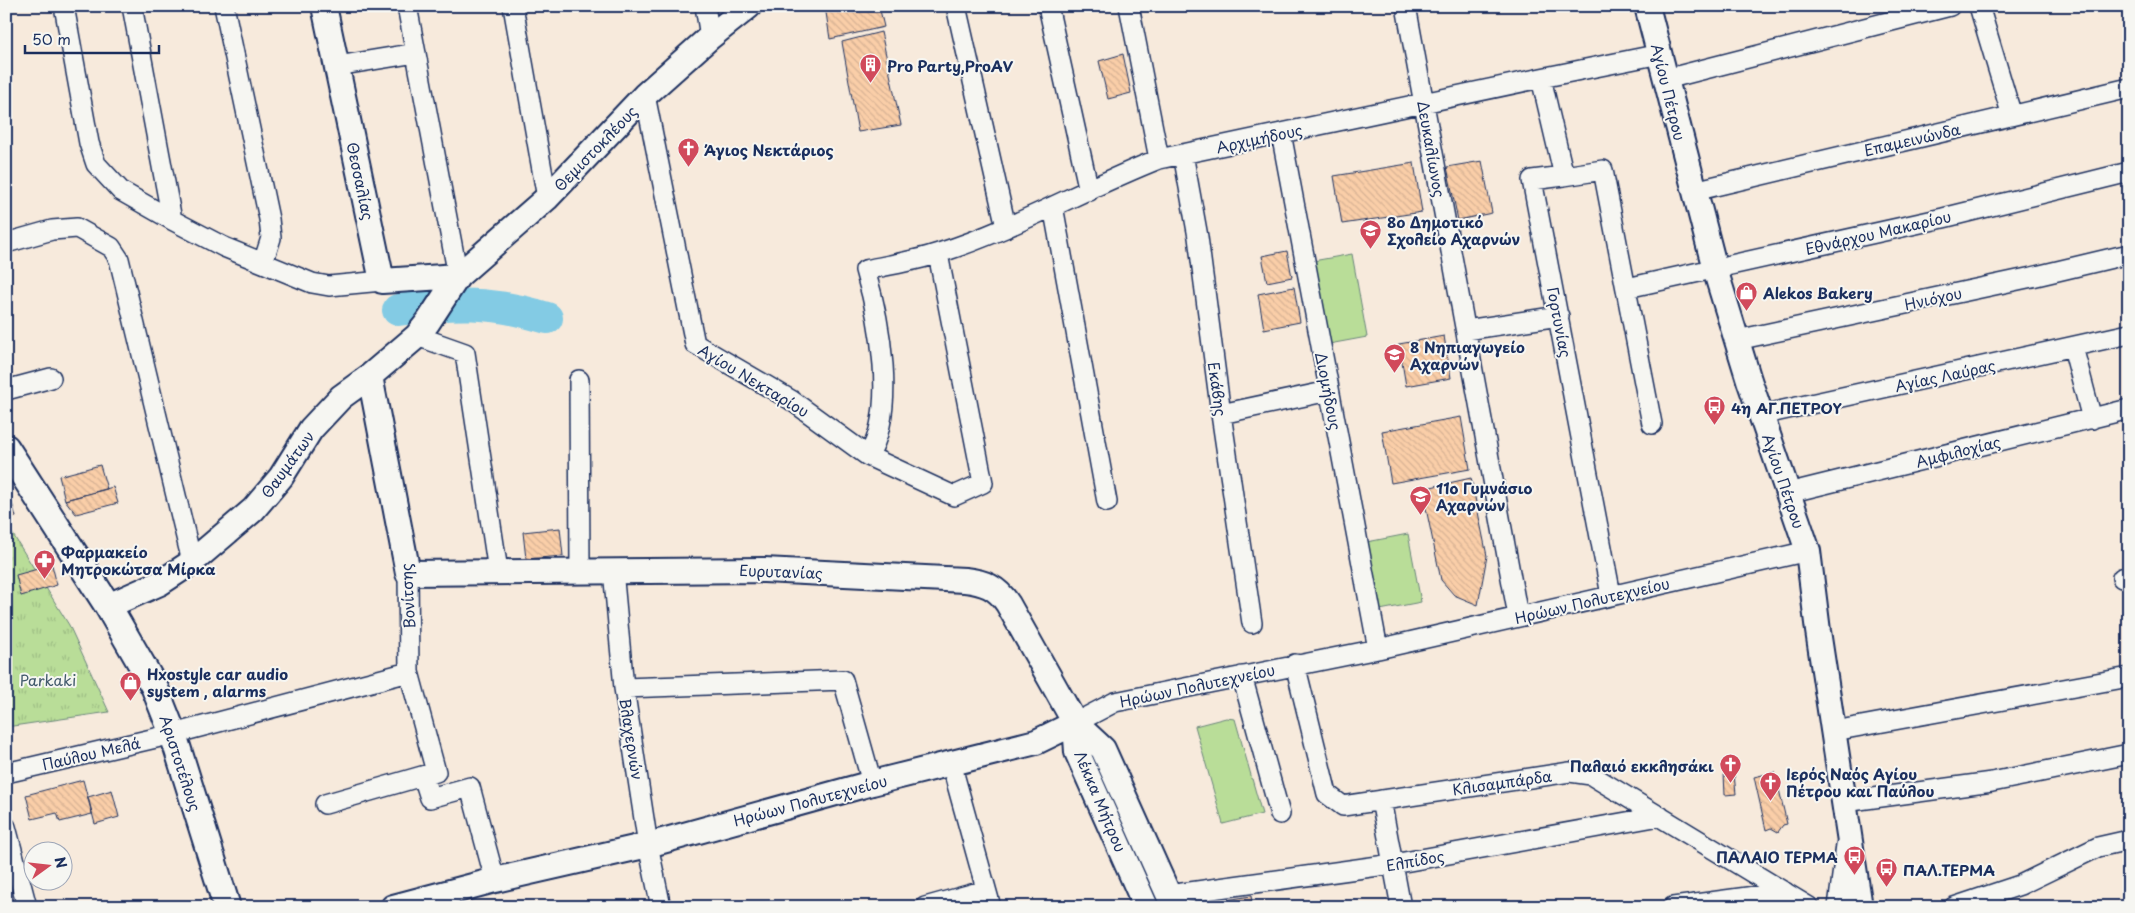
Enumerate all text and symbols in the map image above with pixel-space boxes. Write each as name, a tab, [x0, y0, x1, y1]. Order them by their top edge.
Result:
scale bar	[25, 22, 159, 54]
text: 50 m	[32, 27, 71, 50]
street label: Αγίου Πέτρου	[1646, 41, 1692, 143]
building icon: Pro Party,ProAV	[859, 53, 883, 84]
place label: Pro Party,ProAV	[887, 54, 1013, 77]
street label: Δευκαλίωνος	[1412, 99, 1452, 199]
street label: Θεμιστοκλέους	[548, 100, 642, 196]
street label: Επαμεινώνδα	[1861, 117, 1963, 161]
street label: Αρχιμήδους	[1214, 118, 1305, 158]
church icon: Άγιος Νεκτάριος	[676, 137, 700, 168]
place label: Άγιος Νεκτάριος	[704, 138, 834, 161]
street label: Θεσσαλίας	[341, 140, 381, 222]
street label: Εθνάρχου Μακαρίου	[1803, 204, 1953, 260]
place label: 8ο Δημοτικό Σχολείο Αχαρνών	[1387, 210, 1520, 250]
school or university icon: 8ο Δημοτικό Σχολείο Αχαρνών	[1359, 218, 1383, 249]
shop icon: Alekos Bakery	[1735, 280, 1759, 311]
place label: Alekos Bakery	[1762, 281, 1873, 304]
street label: Ηνιόχου	[1902, 281, 1964, 315]
street label: Γορτυνίας	[1542, 285, 1578, 360]
place label: 8 Νηπιαγωγείο Αχαρνών	[1410, 335, 1525, 375]
street label: Αγίου Νεκταρίου	[694, 338, 814, 422]
school or university icon: 8 Νηπιαγωγείο Αχαρνών	[1382, 343, 1406, 374]
street label: Διομήδους	[1310, 350, 1348, 432]
street label: Αγίας Λαύρας	[1893, 353, 1998, 397]
street label: Εκάβης	[1203, 360, 1233, 418]
bus stop icon: 4η ΑΓ.ΠΕΤΡΟΥ	[1703, 395, 1727, 426]
place label: 4η ΑΓ.ΠΕΤΡΟΥ	[1731, 396, 1842, 419]
street label: Θαυμάτων	[255, 426, 319, 502]
street label: Αμφιλοχίας	[1913, 429, 2003, 473]
street label: Αγίου Πέτρου	[1757, 430, 1811, 532]
place label: 11ο Γυμνάσιο Αχαρνών	[1436, 476, 1533, 516]
school or university icon: 11ο Γυμνάσιο Αχαρνών	[1408, 484, 1432, 515]
place label: Φαρμακείο Μητροκώτσα Μίρκα	[61, 540, 216, 580]
pharmacy icon: Φαρμακείο Μητροκώτσα Μίρκα	[33, 548, 57, 579]
street label: Ευρυτανίας	[739, 558, 823, 584]
street label: Βονίτσης	[394, 563, 420, 629]
street label: Ηρώων Πολυτεχνείου	[1512, 571, 1672, 629]
street label: Ηρώων Πολυτεχνείου	[1117, 657, 1277, 713]
place label: Hxostyle car audio system , alarms	[147, 662, 288, 702]
park label: Parkaki	[20, 668, 76, 691]
shop icon: Hxostyle car audio system , alarms	[119, 670, 143, 701]
street label: Βλαχερνών	[614, 697, 650, 781]
street label: Αριστοτέλους	[155, 712, 208, 814]
street label: Παύλου Μελά	[40, 730, 143, 775]
street label: Λέκκα Μήτρου	[1069, 747, 1133, 855]
church icon: Παλαιό εκκλησάκι	[1718, 753, 1742, 784]
place label: Παλαιό εκκλησάκι	[1570, 754, 1714, 777]
place label: Ιερός Ναός Αγίου Πέτρου και Παύλου	[1786, 762, 1934, 802]
street label: Κλισαμπάρδα	[1451, 764, 1553, 800]
street label: Ηρώων Πολυτεχνείου	[731, 768, 889, 832]
church icon: Ιερός Ναός Αγίου Πέτρου και Παύλου	[1758, 770, 1782, 801]
north arrow	[22, 840, 72, 890]
street label: Ελπίδος	[1384, 844, 1446, 876]
bus stop icon: ΠΑΛΑΙΟ ΤΕΡΜΑ	[1842, 844, 1866, 875]
place label: ΠΑΛΑΙΟ ΤΕΡΜΑ	[1716, 845, 1838, 868]
text: N	[49, 854, 73, 871]
bus stop icon: ΠΑΛ.ΤΕΡΜΑ	[1875, 857, 1899, 888]
place label: ΠΑΛ.ΤΕΡΜΑ	[1903, 858, 1995, 881]

